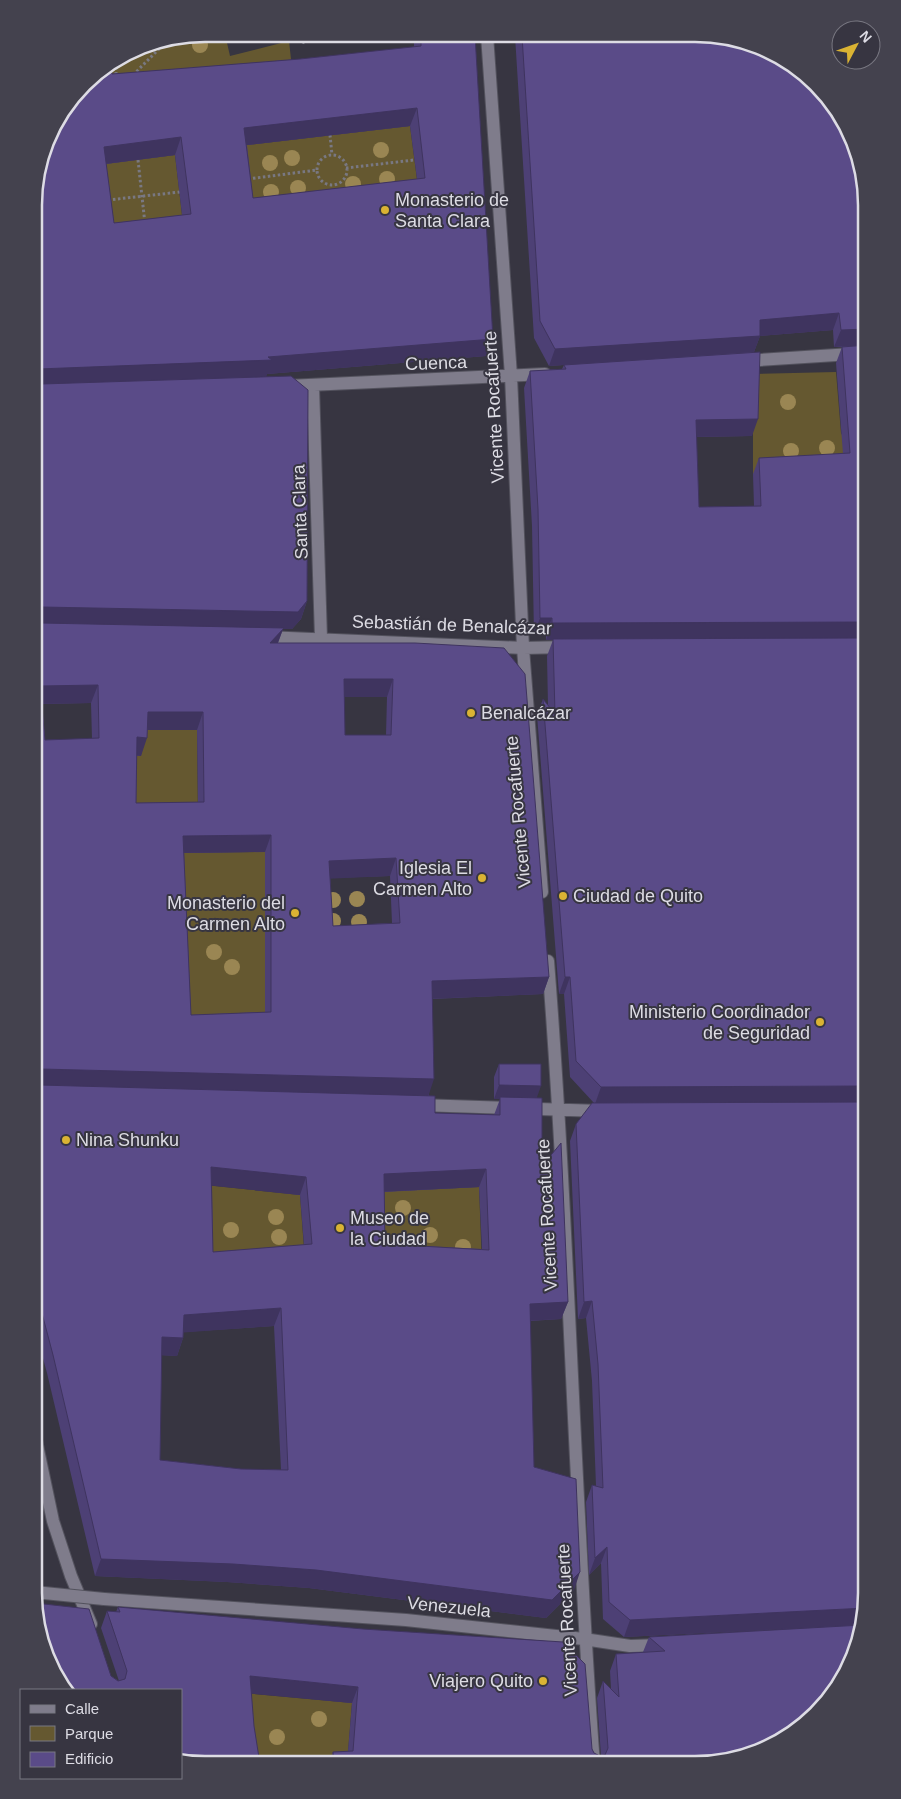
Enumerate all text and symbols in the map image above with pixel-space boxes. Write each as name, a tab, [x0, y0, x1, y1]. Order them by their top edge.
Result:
north arrow	[831, 20, 881, 70]
text: N	[856, 27, 875, 46]
place label: Monasterio de Santa Clara	[395, 190, 509, 231]
marker: Monasterio de Santa Clara	[379, 204, 391, 216]
street label: Vicente Rocafuerte	[480, 330, 508, 484]
street label: Cuenca	[405, 352, 468, 374]
street label: Santa Clara	[288, 463, 312, 560]
street label: Sebastián de Benalcázar	[352, 612, 552, 638]
place label: Benalcázar	[481, 703, 571, 723]
marker: Benalcázar	[465, 707, 477, 719]
street label: Vicente Rocafuerte	[501, 735, 535, 889]
place label: Iglesia El Carmen Alto	[373, 858, 472, 899]
marker: Iglesia El Carmen Alto	[476, 872, 488, 884]
place label: Ciudad de Quito	[573, 886, 703, 906]
marker: Ciudad de Quito	[557, 890, 569, 902]
place label: Monasterio del Carmen Alto	[167, 893, 285, 934]
marker: Monasterio del Carmen Alto	[289, 907, 301, 919]
place label: Ministerio Coordinador de Seguridad	[629, 1002, 810, 1043]
marker: Ministerio Coordinador de Seguridad	[814, 1016, 826, 1028]
place label: Nina Shunku	[76, 1130, 179, 1150]
marker: Nina Shunku	[60, 1134, 72, 1146]
street label: Vicente Rocafuerte	[533, 1138, 561, 1292]
place label: Museo de la Ciudad	[350, 1208, 429, 1249]
marker: Museo de la Ciudad	[334, 1222, 346, 1234]
street label: Vicente Rocafuerte	[553, 1543, 581, 1697]
street label: Venezuela	[406, 1593, 493, 1621]
place label: Viajero Quito	[429, 1671, 533, 1691]
marker: Viajero Quito	[537, 1675, 549, 1687]
legend	[20, 1689, 182, 1779]
text: Calle	[65, 1700, 99, 1717]
text: Parque	[65, 1725, 113, 1742]
text: Edificio	[65, 1750, 113, 1767]

